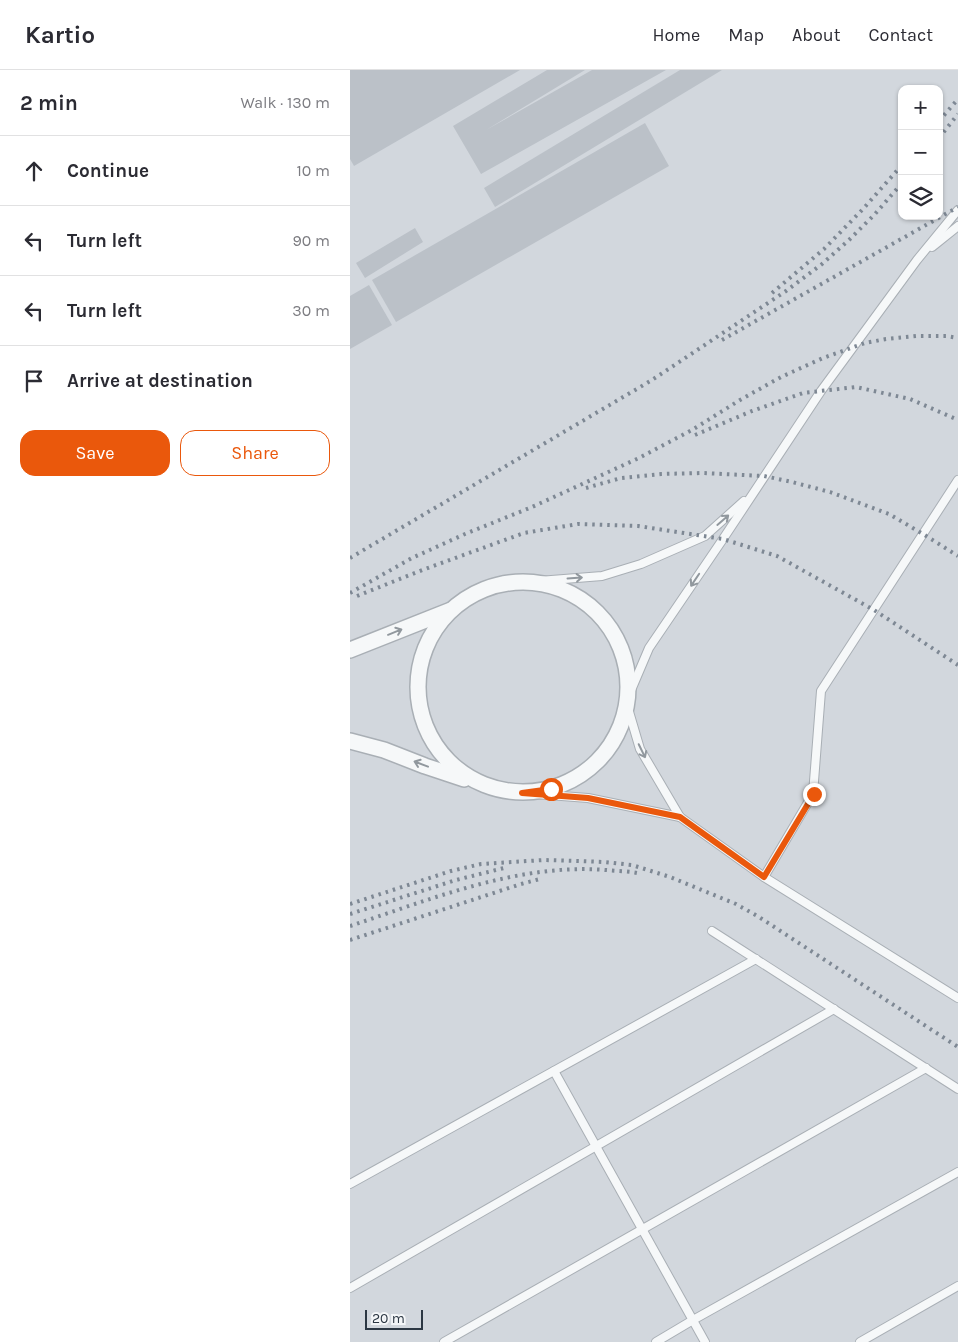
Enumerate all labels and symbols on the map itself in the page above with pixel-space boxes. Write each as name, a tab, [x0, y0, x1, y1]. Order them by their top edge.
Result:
one-way arrow	[717, 514, 730, 525]
one-way arrow	[690, 572, 700, 586]
one-way arrow	[566, 574, 582, 583]
one-way arrow	[387, 626, 402, 636]
one-way arrow	[638, 743, 647, 758]
one-way arrow	[414, 759, 429, 768]
route start	[540, 778, 563, 801]
route end	[803, 783, 826, 806]
scale bar	[365, 1307, 422, 1330]

